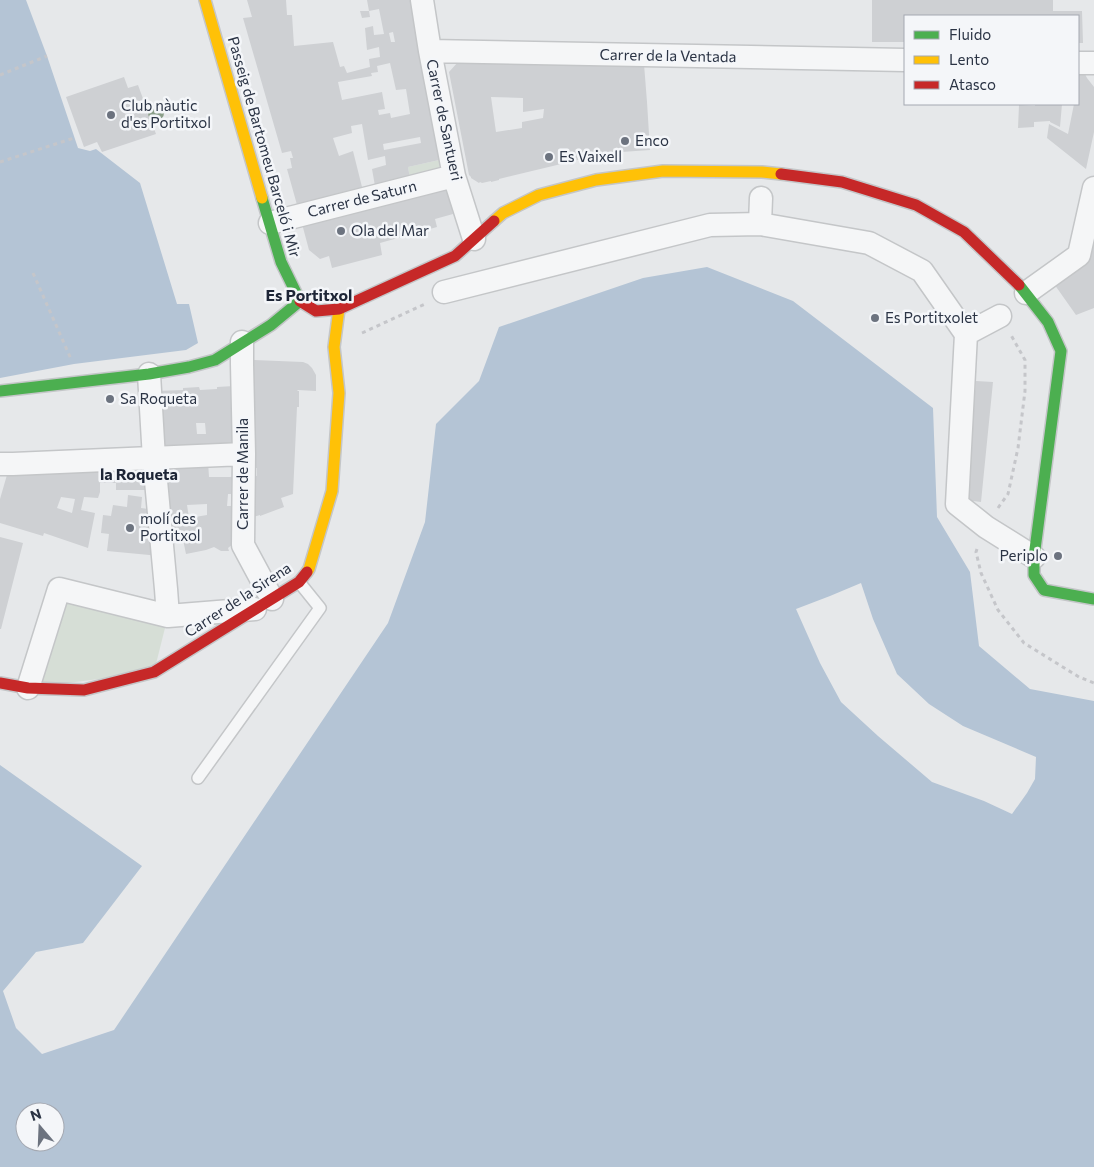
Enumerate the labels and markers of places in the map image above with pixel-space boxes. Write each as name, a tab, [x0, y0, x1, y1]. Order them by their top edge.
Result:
place label: Club nàutic d'es Portitxol	[121, 96, 211, 131]
marker: Club nàutic d'es Portitxol	[105, 109, 117, 121]
place label: Enco	[635, 131, 669, 149]
marker: Enco	[619, 135, 631, 147]
place label: Es Vaixell	[559, 147, 622, 165]
marker: Es Vaixell	[543, 151, 555, 163]
place label: Ola del Mar	[351, 221, 429, 239]
marker: Ola del Mar	[335, 225, 347, 237]
place label: Es Portitxolet	[885, 308, 978, 326]
marker: Es Portitxolet	[869, 312, 881, 324]
place label: Sa Roqueta	[120, 389, 197, 407]
marker: Sa Roqueta	[104, 393, 116, 405]
place label: molí des Portitxol	[140, 509, 201, 544]
marker: molí des Portitxol	[124, 522, 136, 534]
place label: Periplo	[999, 546, 1048, 564]
marker: Periplo	[1052, 550, 1064, 562]

